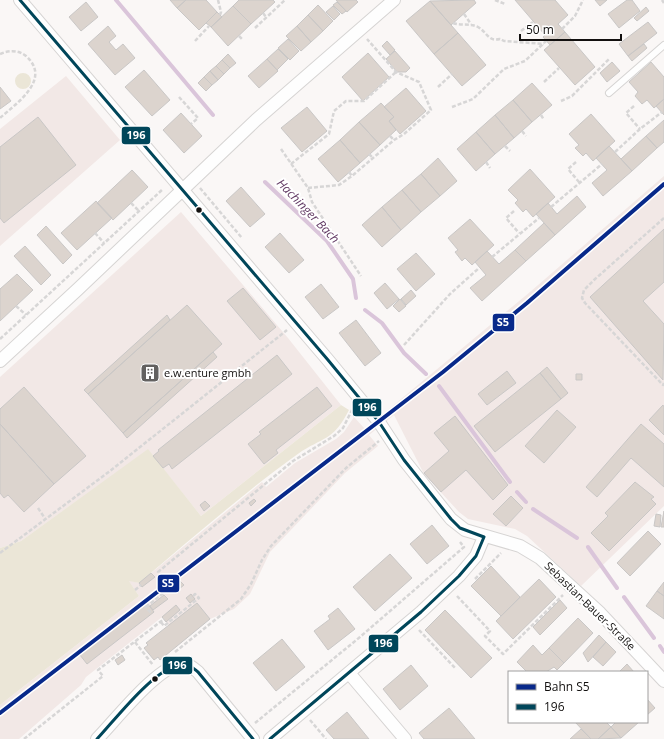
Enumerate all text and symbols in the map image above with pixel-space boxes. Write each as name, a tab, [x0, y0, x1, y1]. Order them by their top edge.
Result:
scale bar	[520, 16, 621, 42]
text: 50 m	[526, 21, 554, 38]
line badge: 196	[121, 126, 151, 145]
text: 196	[127, 127, 145, 142]
water label: Hachinger Bach	[273, 175, 344, 247]
unlabelled marker	[194, 205, 204, 215]
line badge: S5	[492, 313, 515, 332]
text: S5	[497, 314, 509, 329]
building icon: e.w.enture gmbh	[139, 362, 161, 384]
place label: e.w.enture gmbh	[164, 365, 251, 380]
line badge: 196	[352, 398, 382, 417]
text: 196	[358, 399, 376, 414]
street label: Sebastian-Bauer-Straße	[542, 558, 639, 653]
line badge: S5	[157, 574, 180, 593]
text: S5	[162, 575, 174, 590]
line badge: 196	[368, 634, 399, 653]
text: 196	[374, 635, 392, 650]
line badge: 196	[162, 656, 193, 675]
text: 196	[168, 657, 186, 672]
legend	[508, 671, 648, 723]
unlabelled marker	[150, 674, 160, 684]
text: Bahn S5	[544, 678, 590, 695]
text: 196	[544, 698, 565, 715]

